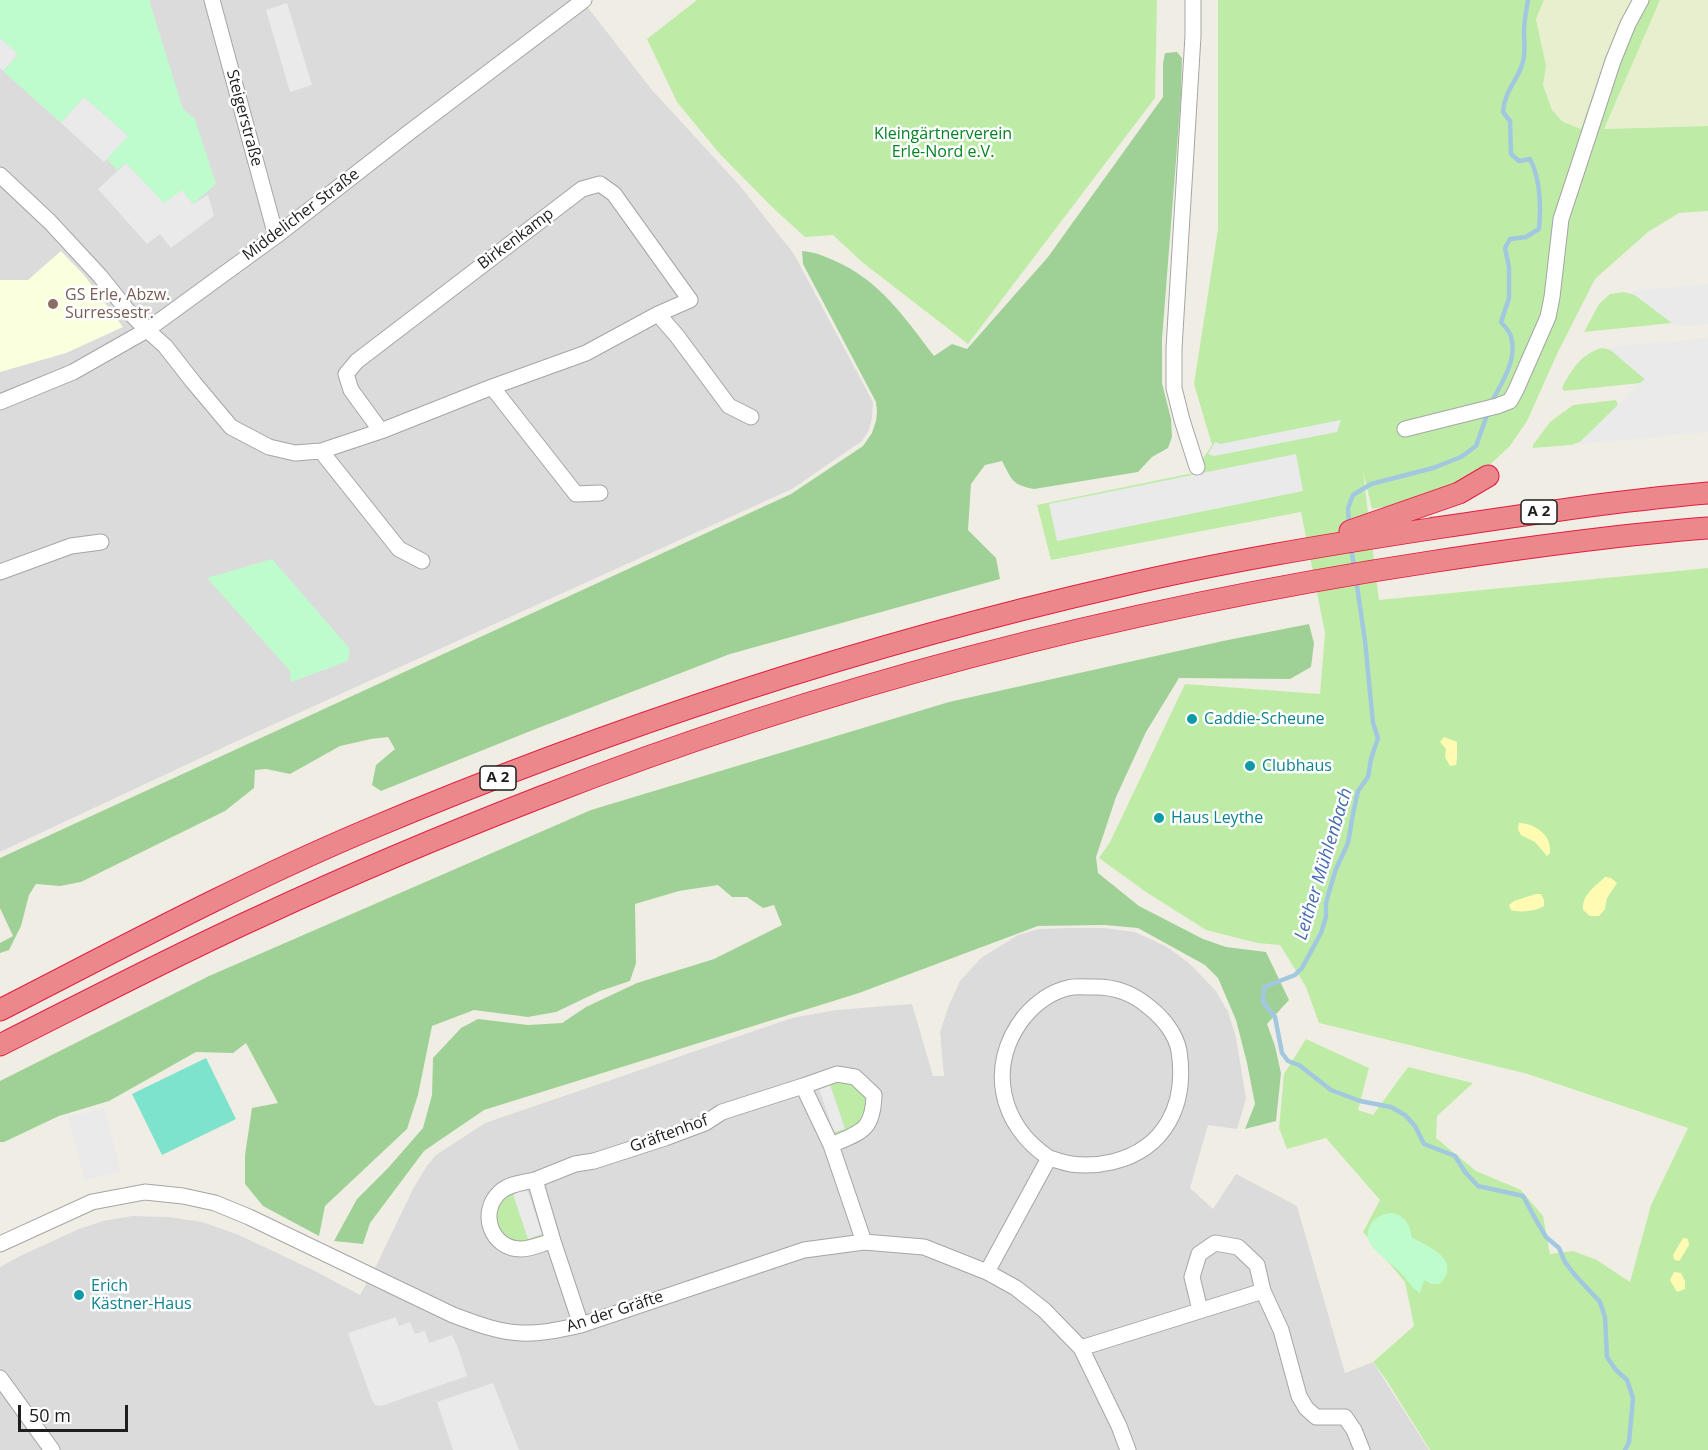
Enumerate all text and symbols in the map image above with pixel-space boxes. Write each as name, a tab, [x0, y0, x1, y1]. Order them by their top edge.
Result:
street label: Steigerstraße	[222, 68, 266, 168]
park label: Kleingärtnerverein Erle-Nord e.V.	[874, 124, 1012, 162]
street label: Middelicher Straße	[239, 165, 363, 265]
street label: Birkenkamp	[474, 204, 558, 274]
place label: GS Erle, Abzw. Surressestr.	[65, 285, 170, 323]
marker: GS Erle, Abzw. Surressestr.	[46, 297, 60, 311]
road number: A 2	[1521, 500, 1557, 524]
place label: Caddie-Scheune	[1204, 709, 1325, 729]
marker: Caddie-Scheune	[1185, 712, 1199, 726]
place label: Clubhaus	[1262, 756, 1332, 776]
marker: Clubhaus	[1243, 759, 1257, 773]
road number: A 2	[480, 766, 516, 790]
water label: Leither Mühlenbach	[1291, 785, 1357, 943]
place label: Haus Leythe	[1171, 808, 1263, 828]
marker: Haus Leythe	[1152, 811, 1166, 825]
street label: Gräftenhof	[627, 1111, 711, 1157]
place label: Erich Kästner-Haus	[91, 1276, 192, 1314]
street label: An der Gräfte	[564, 1287, 666, 1337]
marker: Erich Kästner-Haus	[72, 1288, 86, 1302]
scale bar	[21, 1393, 130, 1431]
text: 50 m	[29, 1403, 71, 1427]

